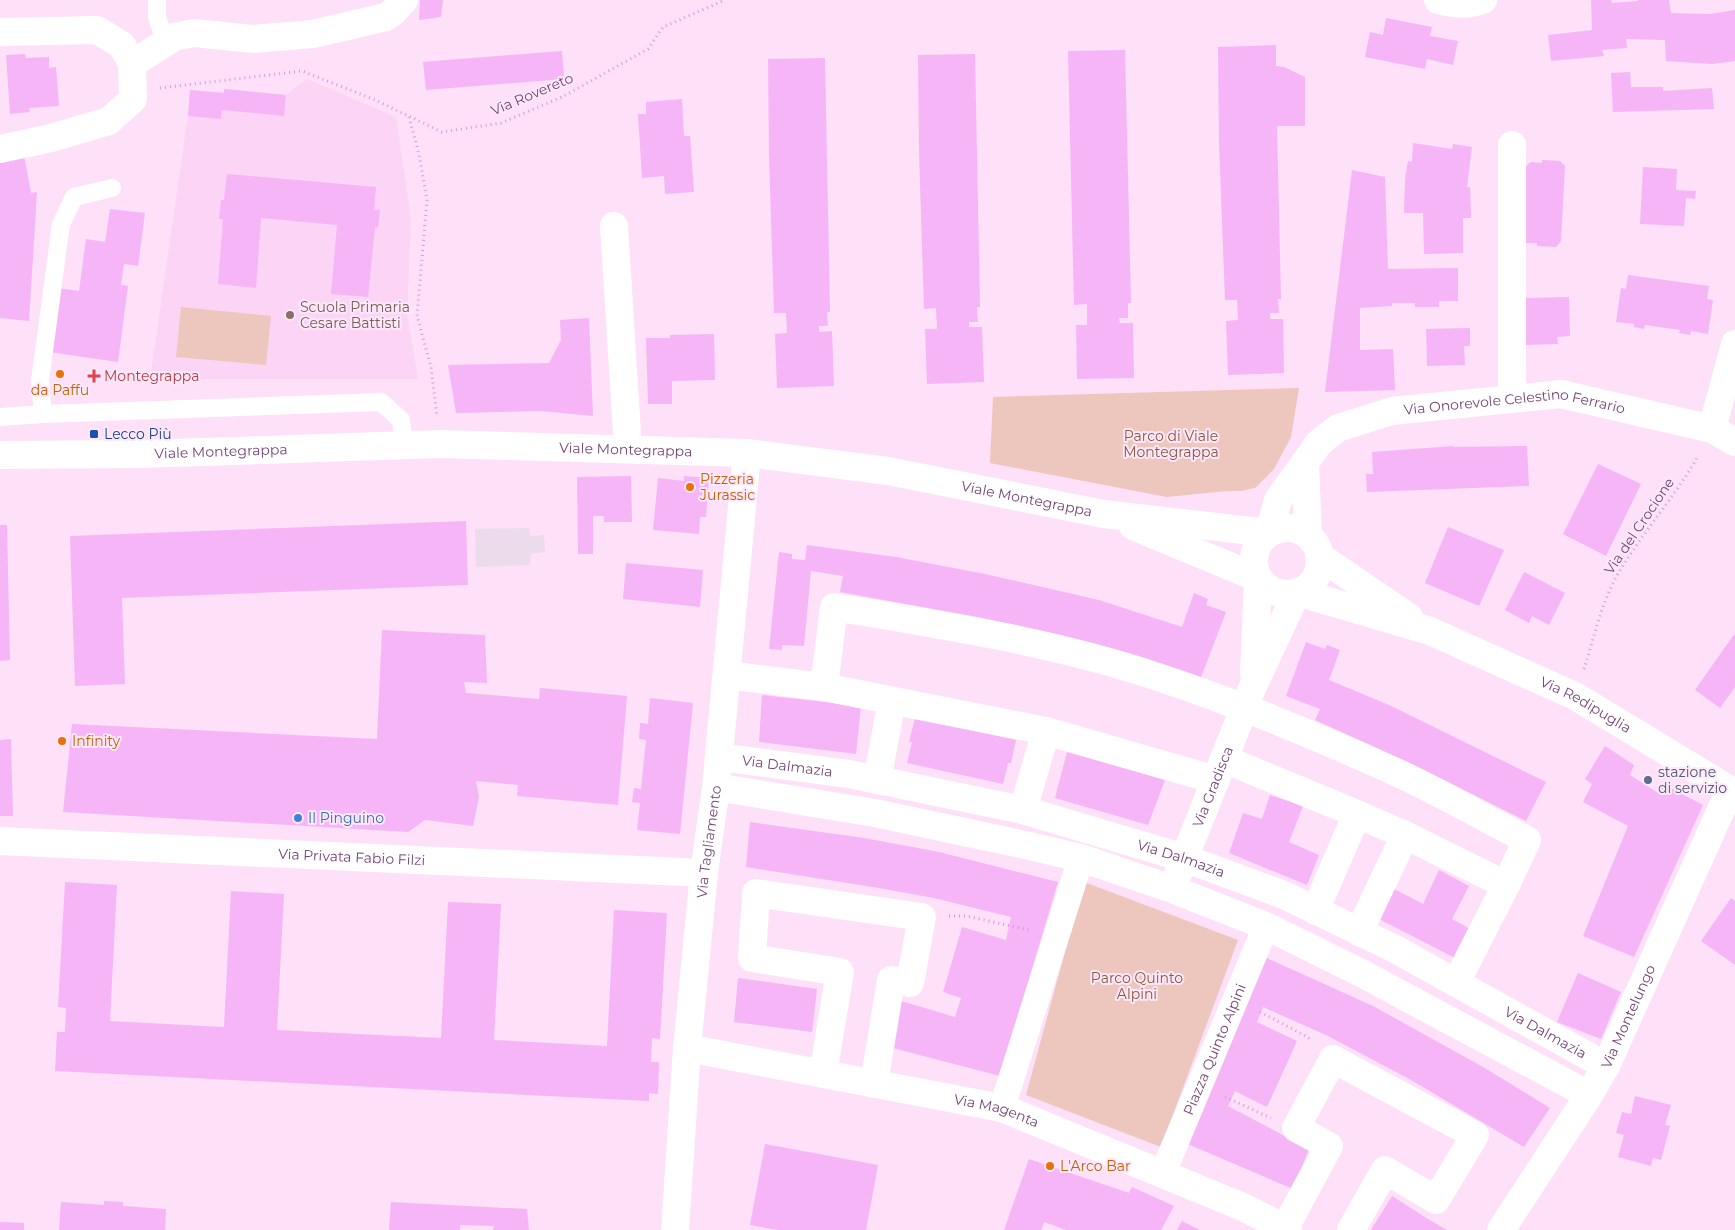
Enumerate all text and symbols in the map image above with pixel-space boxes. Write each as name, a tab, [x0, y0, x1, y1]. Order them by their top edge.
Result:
street label: Via Rovereto	[488, 68, 576, 119]
place label: Scuola Primaria Cesare Battisti	[300, 298, 410, 332]
marker: Scuola Primaria Cesare Battisti	[284, 309, 296, 321]
place label: Montegrappa	[104, 367, 200, 385]
marker: da Paffu	[54, 368, 66, 380]
marker: Montegrappa	[88, 370, 100, 382]
place label: da Paffu	[31, 381, 89, 399]
street label: Via Onorevole Celestino Ferrario	[1403, 385, 1627, 419]
place label: Lecco Più	[104, 425, 172, 443]
park label: Parco di Viale Montegrappa	[1123, 427, 1219, 461]
marker: Lecco Più	[88, 428, 100, 440]
street label: Viale Montegrappa	[559, 438, 693, 460]
street label: Viale Montegrappa	[154, 440, 288, 463]
place label: Pizzeria Jurassic	[699, 470, 755, 504]
street label: Via del Crocione	[1600, 474, 1678, 578]
street label: Viale Montegrappa	[960, 477, 1094, 520]
marker: Pizzeria Jurassic	[684, 481, 696, 493]
street label: Via Redipuglia	[1537, 673, 1635, 737]
place label: Infinity	[72, 732, 121, 750]
marker: Infinity	[56, 735, 68, 747]
street label: Via Gradisca	[1189, 744, 1237, 830]
street label: Via Dalmazia	[741, 751, 834, 781]
place label: stazione di servizio	[1658, 763, 1727, 797]
marker: stazione di servizio	[1642, 774, 1654, 786]
street label: Via Tagliamento	[693, 784, 725, 899]
place label: Il Pinguino	[308, 809, 384, 827]
marker: Il Pinguino	[292, 812, 304, 824]
street label: Via Dalmazia	[1135, 836, 1227, 881]
street label: Via Privata Fabio Filzi	[278, 845, 426, 869]
street label: Via Montelungo	[1597, 962, 1659, 1071]
park label: Parco Quinto Alpini	[1091, 969, 1183, 1003]
street label: Piazza Quinto Alpini	[1179, 981, 1250, 1118]
street label: Via Dalmazia	[1501, 1002, 1590, 1062]
street label: Via Magenta	[952, 1090, 1042, 1131]
place label: L'Arco Bar	[1060, 1157, 1131, 1175]
marker: L'Arco Bar	[1044, 1160, 1056, 1172]

